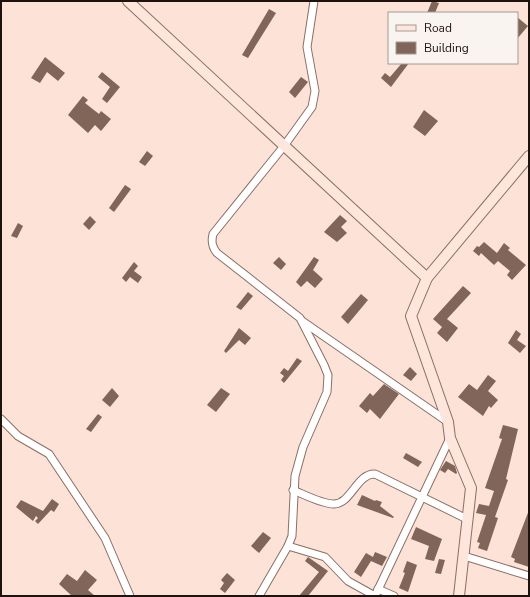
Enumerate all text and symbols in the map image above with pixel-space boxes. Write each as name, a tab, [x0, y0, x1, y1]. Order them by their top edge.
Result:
legend	[388, 12, 518, 64]
text: Road	[424, 20, 452, 36]
text: Building	[424, 40, 469, 56]

